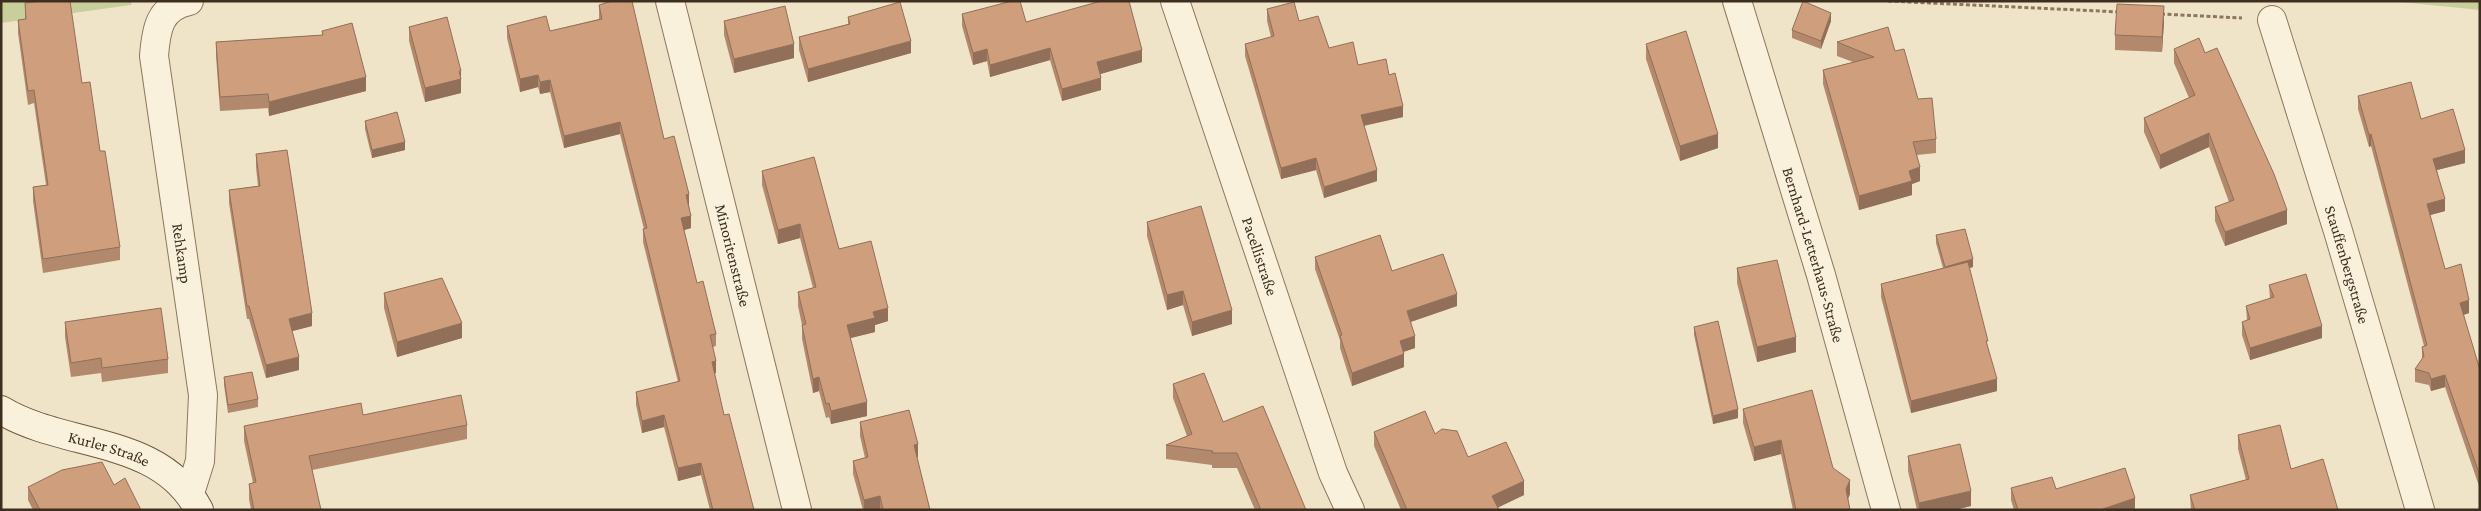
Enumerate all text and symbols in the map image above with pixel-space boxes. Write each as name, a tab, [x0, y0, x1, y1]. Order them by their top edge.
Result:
street label: Bernhard-Letterhaus-Straße	[1780, 165, 1848, 344]
street label: Minoritenstraße	[712, 202, 754, 308]
street label: Stauffenbergstraße	[2322, 203, 2373, 326]
street label: Pacellistraße	[1239, 215, 1281, 298]
street label: Rehkamp	[170, 222, 195, 285]
street label: Kurler Straße	[67, 428, 153, 469]

